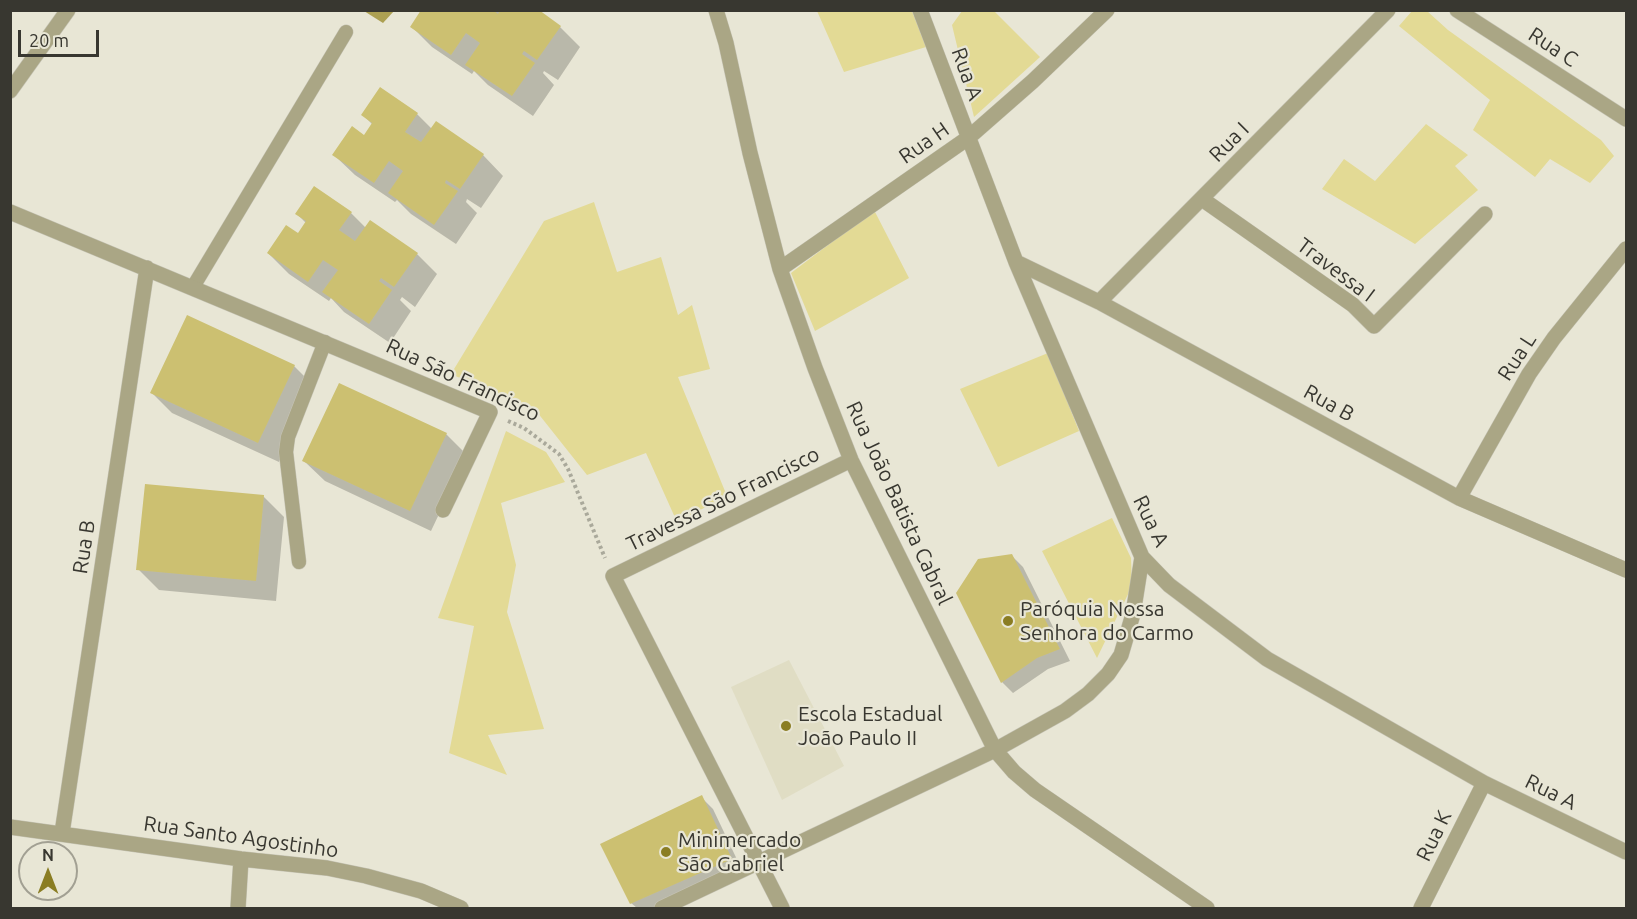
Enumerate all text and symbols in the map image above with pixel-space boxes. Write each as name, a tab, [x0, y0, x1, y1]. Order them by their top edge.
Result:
scale bar	[21, 18, 102, 56]
street label: Rua C	[1524, 22, 1582, 72]
text: 20 m	[29, 30, 69, 50]
street label: Rua A	[946, 44, 988, 104]
street label: Rua H	[894, 117, 954, 169]
street label: Rua I	[1204, 117, 1254, 167]
street label: Travessa I	[1292, 233, 1380, 307]
street label: Rua L	[1492, 329, 1542, 385]
street label: Rua São Francisco	[382, 333, 544, 427]
street label: Rua B	[1299, 379, 1359, 427]
street label: Rua João Batista Cabral	[841, 397, 957, 609]
street label: Travessa São Francisco	[622, 441, 824, 557]
street label: Rua A	[1128, 491, 1174, 551]
street label: Rua B	[67, 518, 101, 576]
place label: Paróquia Nossa Senhora do Carmo	[1020, 596, 1194, 646]
marker: Paróquia Nossa Senhora do Carmo	[1001, 614, 1015, 628]
place label: Escola Estadual João Paulo II	[798, 701, 943, 751]
marker: Escola Estadual João Paulo II	[779, 719, 793, 733]
street label: Rua A	[1521, 769, 1581, 815]
street label: Rua K	[1411, 806, 1457, 866]
street label: Rua Santo Agostinho	[142, 811, 340, 863]
place label: Minimercado São Gabriel	[678, 827, 801, 877]
north arrow	[18, 841, 78, 901]
marker: Minimercado São Gabriel	[659, 845, 673, 859]
text: N	[42, 846, 54, 864]

